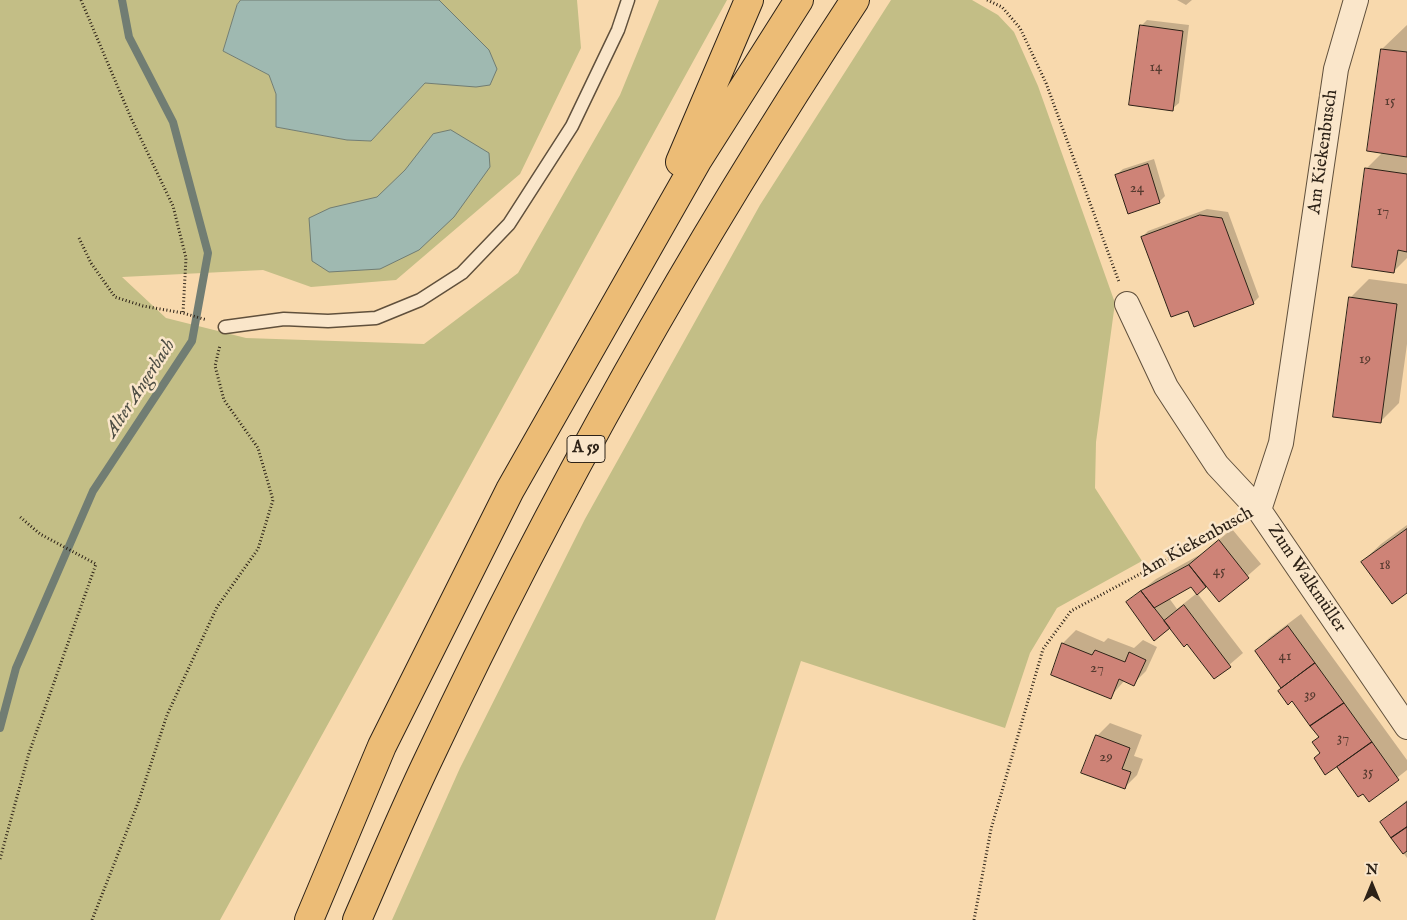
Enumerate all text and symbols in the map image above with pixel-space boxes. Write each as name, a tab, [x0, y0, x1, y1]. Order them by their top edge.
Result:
house number: 14	[1150, 59, 1162, 77]
street label: Am Kiekenbusch	[1305, 88, 1343, 216]
house number: 15	[1384, 93, 1396, 111]
house number: 24	[1130, 180, 1144, 198]
house number: 17	[1377, 203, 1389, 221]
water label: Alter Angerbach	[101, 336, 181, 442]
house number: 19	[1359, 351, 1371, 369]
road number: A 59	[567, 436, 605, 462]
street label: Am Kiekenbusch	[1137, 503, 1257, 583]
street label: Zum Walkmüller	[1262, 521, 1350, 637]
house number: 18	[1379, 557, 1391, 575]
house number: 45	[1213, 563, 1225, 581]
house number: 41	[1279, 648, 1291, 666]
house number: 27	[1090, 660, 1104, 678]
house number: 39	[1304, 687, 1316, 705]
house number: 37	[1337, 730, 1349, 748]
house number: 29	[1099, 749, 1113, 767]
house number: 35	[1362, 764, 1374, 782]
north arrow	[1347, 860, 1397, 910]
text: N	[1366, 861, 1378, 879]

